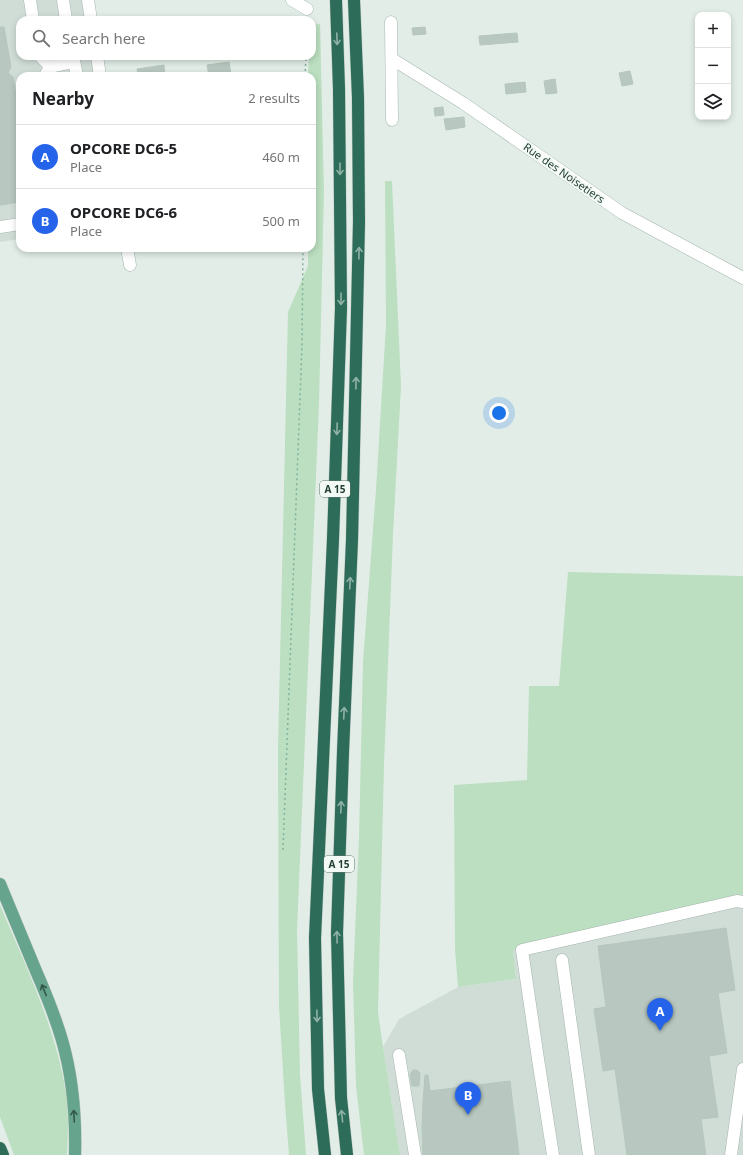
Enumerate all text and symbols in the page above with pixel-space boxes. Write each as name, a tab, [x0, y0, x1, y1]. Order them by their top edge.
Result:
map controls	[695, 12, 731, 120]
button: +	[695, 12, 731, 48]
search box	[16, 16, 316, 60]
icon: search	[30, 27, 52, 49]
text: Search here	[62, 28, 145, 48]
one-way arrow	[334, 32, 341, 45]
button: −	[695, 48, 731, 84]
button: layers	[695, 84, 731, 120]
text: Nearby	[32, 87, 94, 110]
text: 2 results	[248, 89, 300, 107]
text: OPCORE DC6-5	[70, 138, 177, 158]
street label: Rue des Noisetiers	[521, 139, 608, 206]
text: A	[41, 148, 50, 166]
text: 460 m	[262, 148, 300, 166]
text: Place	[70, 158, 102, 176]
one-way arrow	[336, 162, 344, 175]
text: OPCORE DC6-6	[70, 202, 177, 222]
text: B	[41, 212, 49, 230]
text: 500 m	[262, 212, 300, 230]
text: Place	[70, 222, 102, 240]
one-way arrow	[355, 247, 362, 260]
one-way arrow	[337, 292, 345, 305]
one-way arrow	[352, 377, 360, 390]
your location	[489, 403, 509, 423]
one-way arrow	[333, 422, 340, 435]
road number: A 15	[320, 481, 350, 497]
one-way arrow	[346, 577, 354, 590]
one-way arrow	[341, 707, 348, 720]
one-way arrow	[337, 801, 345, 814]
road number: A 15	[324, 856, 354, 872]
one-way arrow	[333, 931, 341, 944]
one-way arrow	[40, 985, 48, 997]
pin: A	[647, 998, 673, 1031]
one-way arrow	[313, 1009, 321, 1022]
pin: B	[455, 1082, 481, 1115]
one-way arrow	[71, 1110, 78, 1123]
one-way arrow	[339, 1110, 346, 1123]

